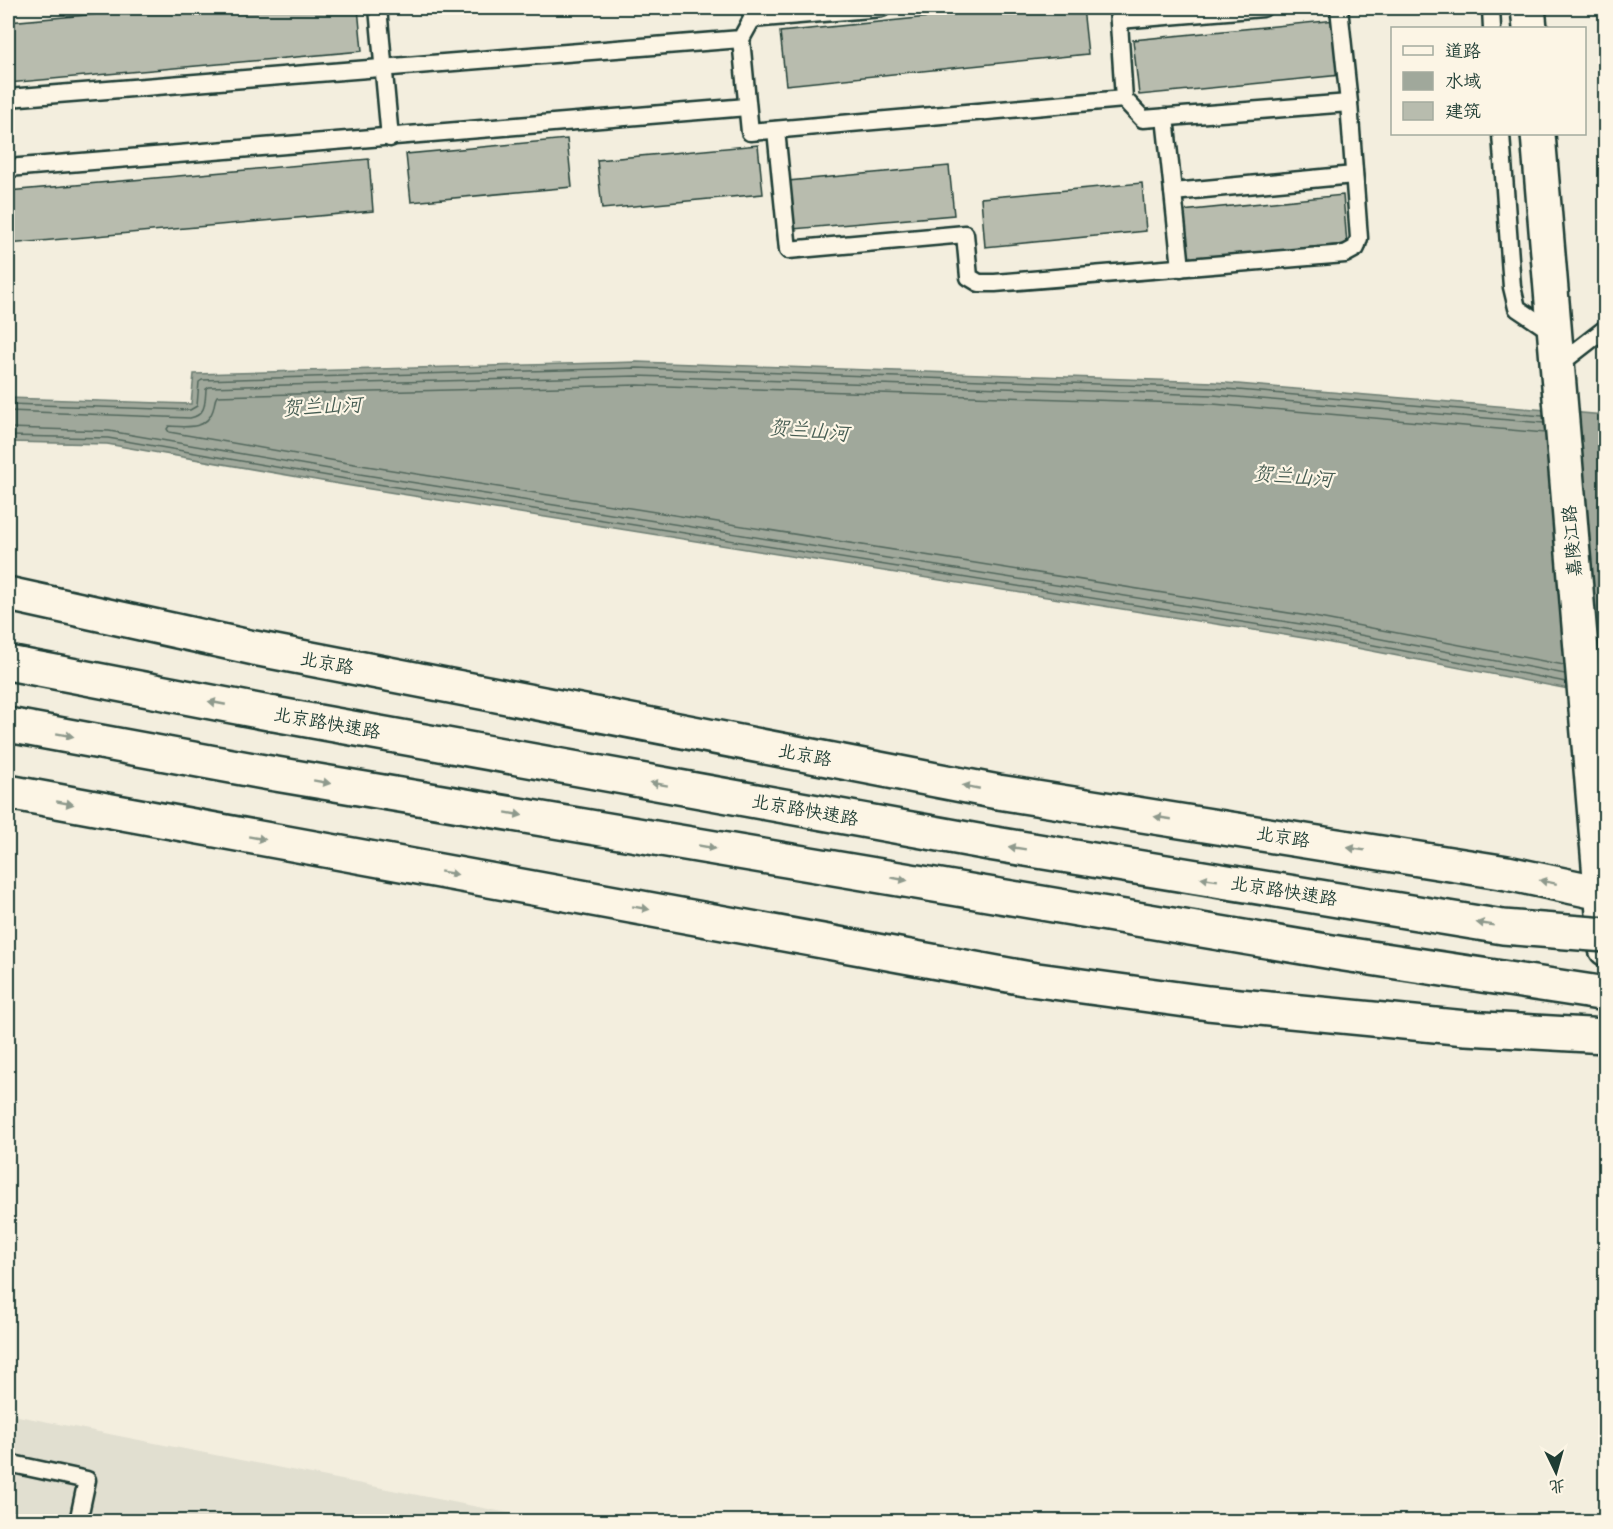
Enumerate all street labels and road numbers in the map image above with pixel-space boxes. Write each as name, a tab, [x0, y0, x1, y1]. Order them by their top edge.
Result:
street label: 嘉陵江路	[1556, 504, 1586, 578]
street label: 北京路	[298, 645, 356, 679]
street label: 北京路快速路	[272, 701, 382, 743]
street label: 北京路	[776, 737, 834, 771]
street label: 北京路快速路	[750, 788, 860, 830]
street label: 北京路	[1255, 820, 1312, 852]
street label: 北京路快速路	[1229, 870, 1339, 910]

